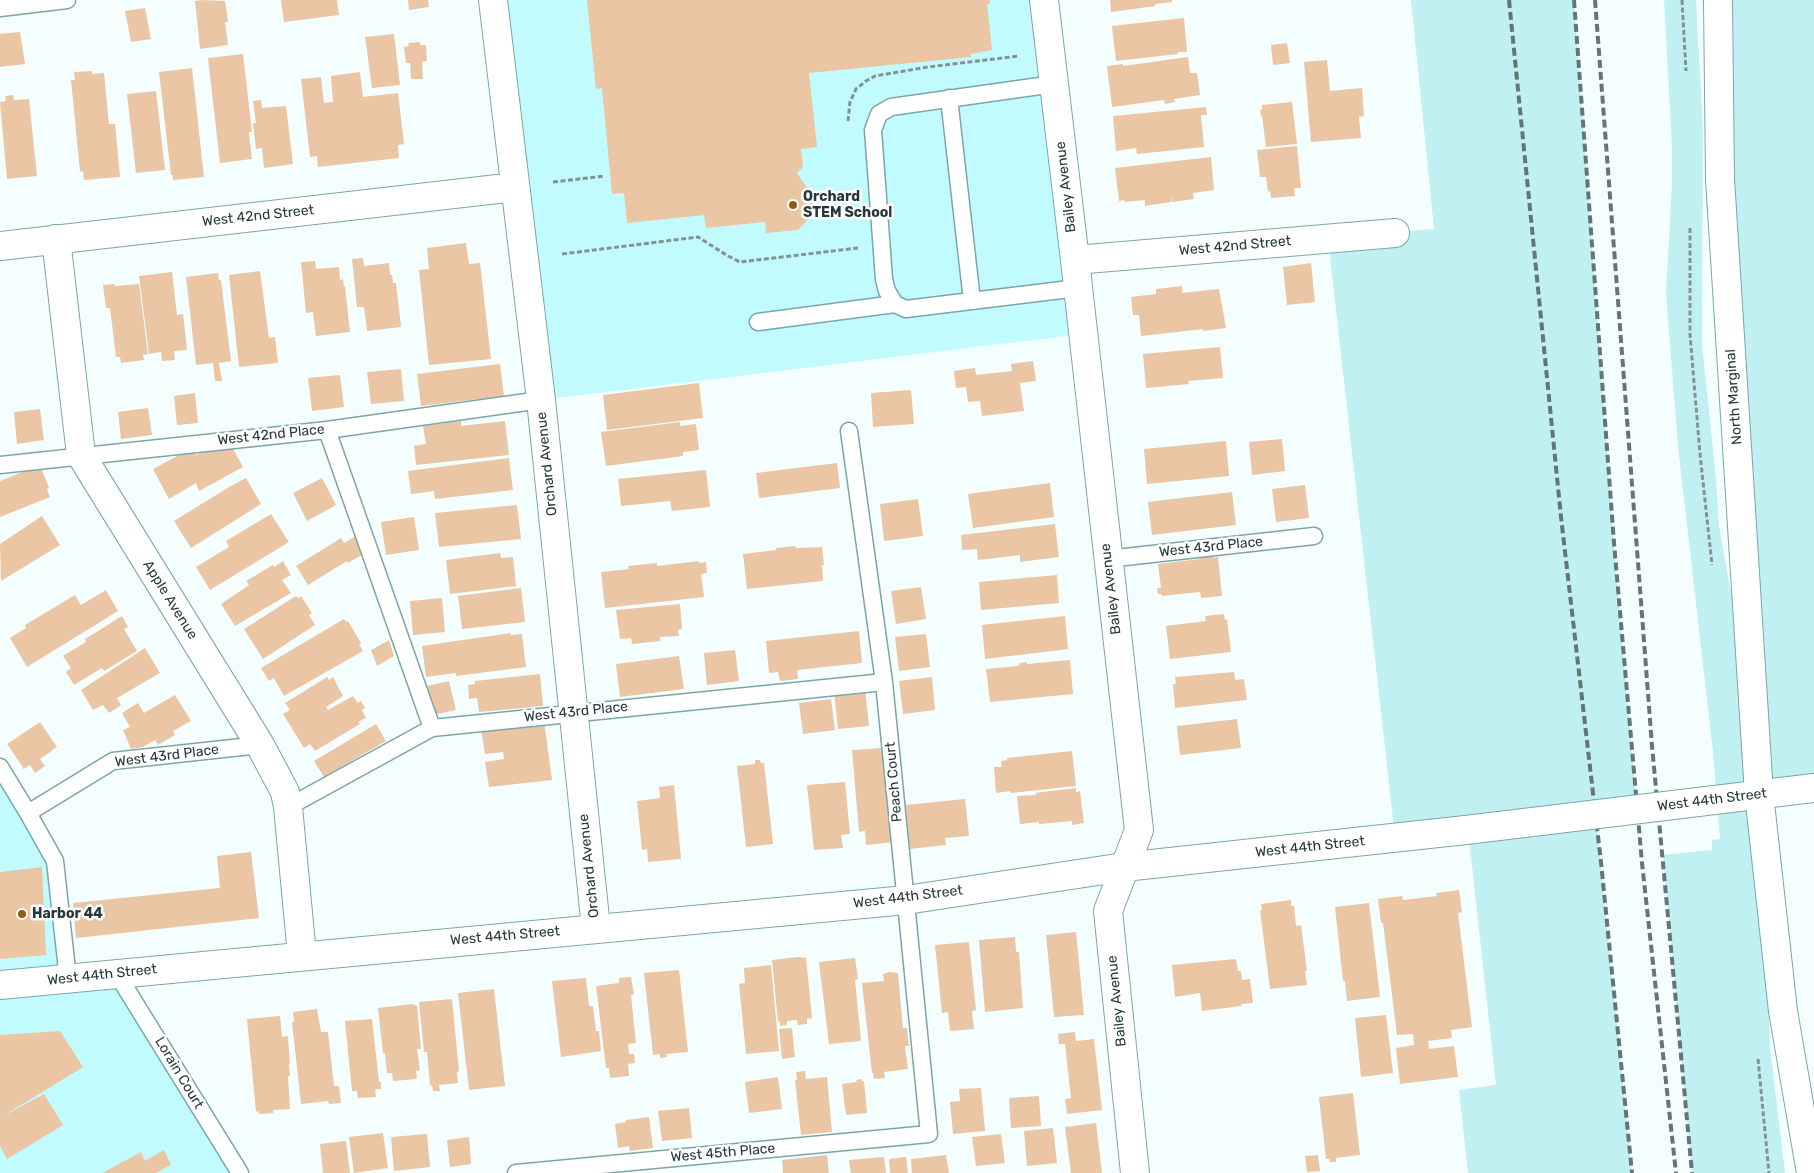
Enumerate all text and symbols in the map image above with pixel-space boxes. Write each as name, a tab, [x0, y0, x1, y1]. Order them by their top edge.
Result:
street label: Bailey Avenue	[1052, 141, 1080, 233]
place label: Orchard STEM School	[803, 189, 892, 222]
marker: Orchard STEM School	[787, 199, 799, 211]
street label: West 42nd Street	[201, 202, 315, 230]
street label: West 42nd Street	[1178, 233, 1292, 259]
street label: North Marginal	[1722, 349, 1746, 445]
street label: Orchard Avenue	[533, 411, 561, 517]
street label: West 42nd Place	[217, 421, 325, 449]
street label: West 43rd Place	[1158, 533, 1264, 561]
street label: Bailey Avenue	[1097, 543, 1125, 635]
street label: Apple Avenue	[139, 557, 201, 643]
street label: West 43rd Place	[523, 698, 629, 726]
street label: West 43rd Place	[114, 741, 220, 771]
street label: Peach Court	[882, 741, 906, 823]
street label: West 44th Street	[1656, 785, 1768, 815]
street label: Orchard Avenue	[575, 813, 603, 919]
street label: West 44th Street	[1254, 833, 1366, 861]
street label: West 44th Street	[852, 882, 964, 912]
place label: Harbor 44	[32, 906, 103, 922]
marker: Harbor 44	[16, 908, 28, 920]
street label: West 44th Street	[449, 923, 561, 949]
street label: Bailey Avenue	[1104, 955, 1130, 1047]
street label: West 44th Street	[46, 961, 158, 989]
street label: Lorain Court	[151, 1034, 207, 1112]
street label: West 45th Place	[670, 1140, 776, 1166]

